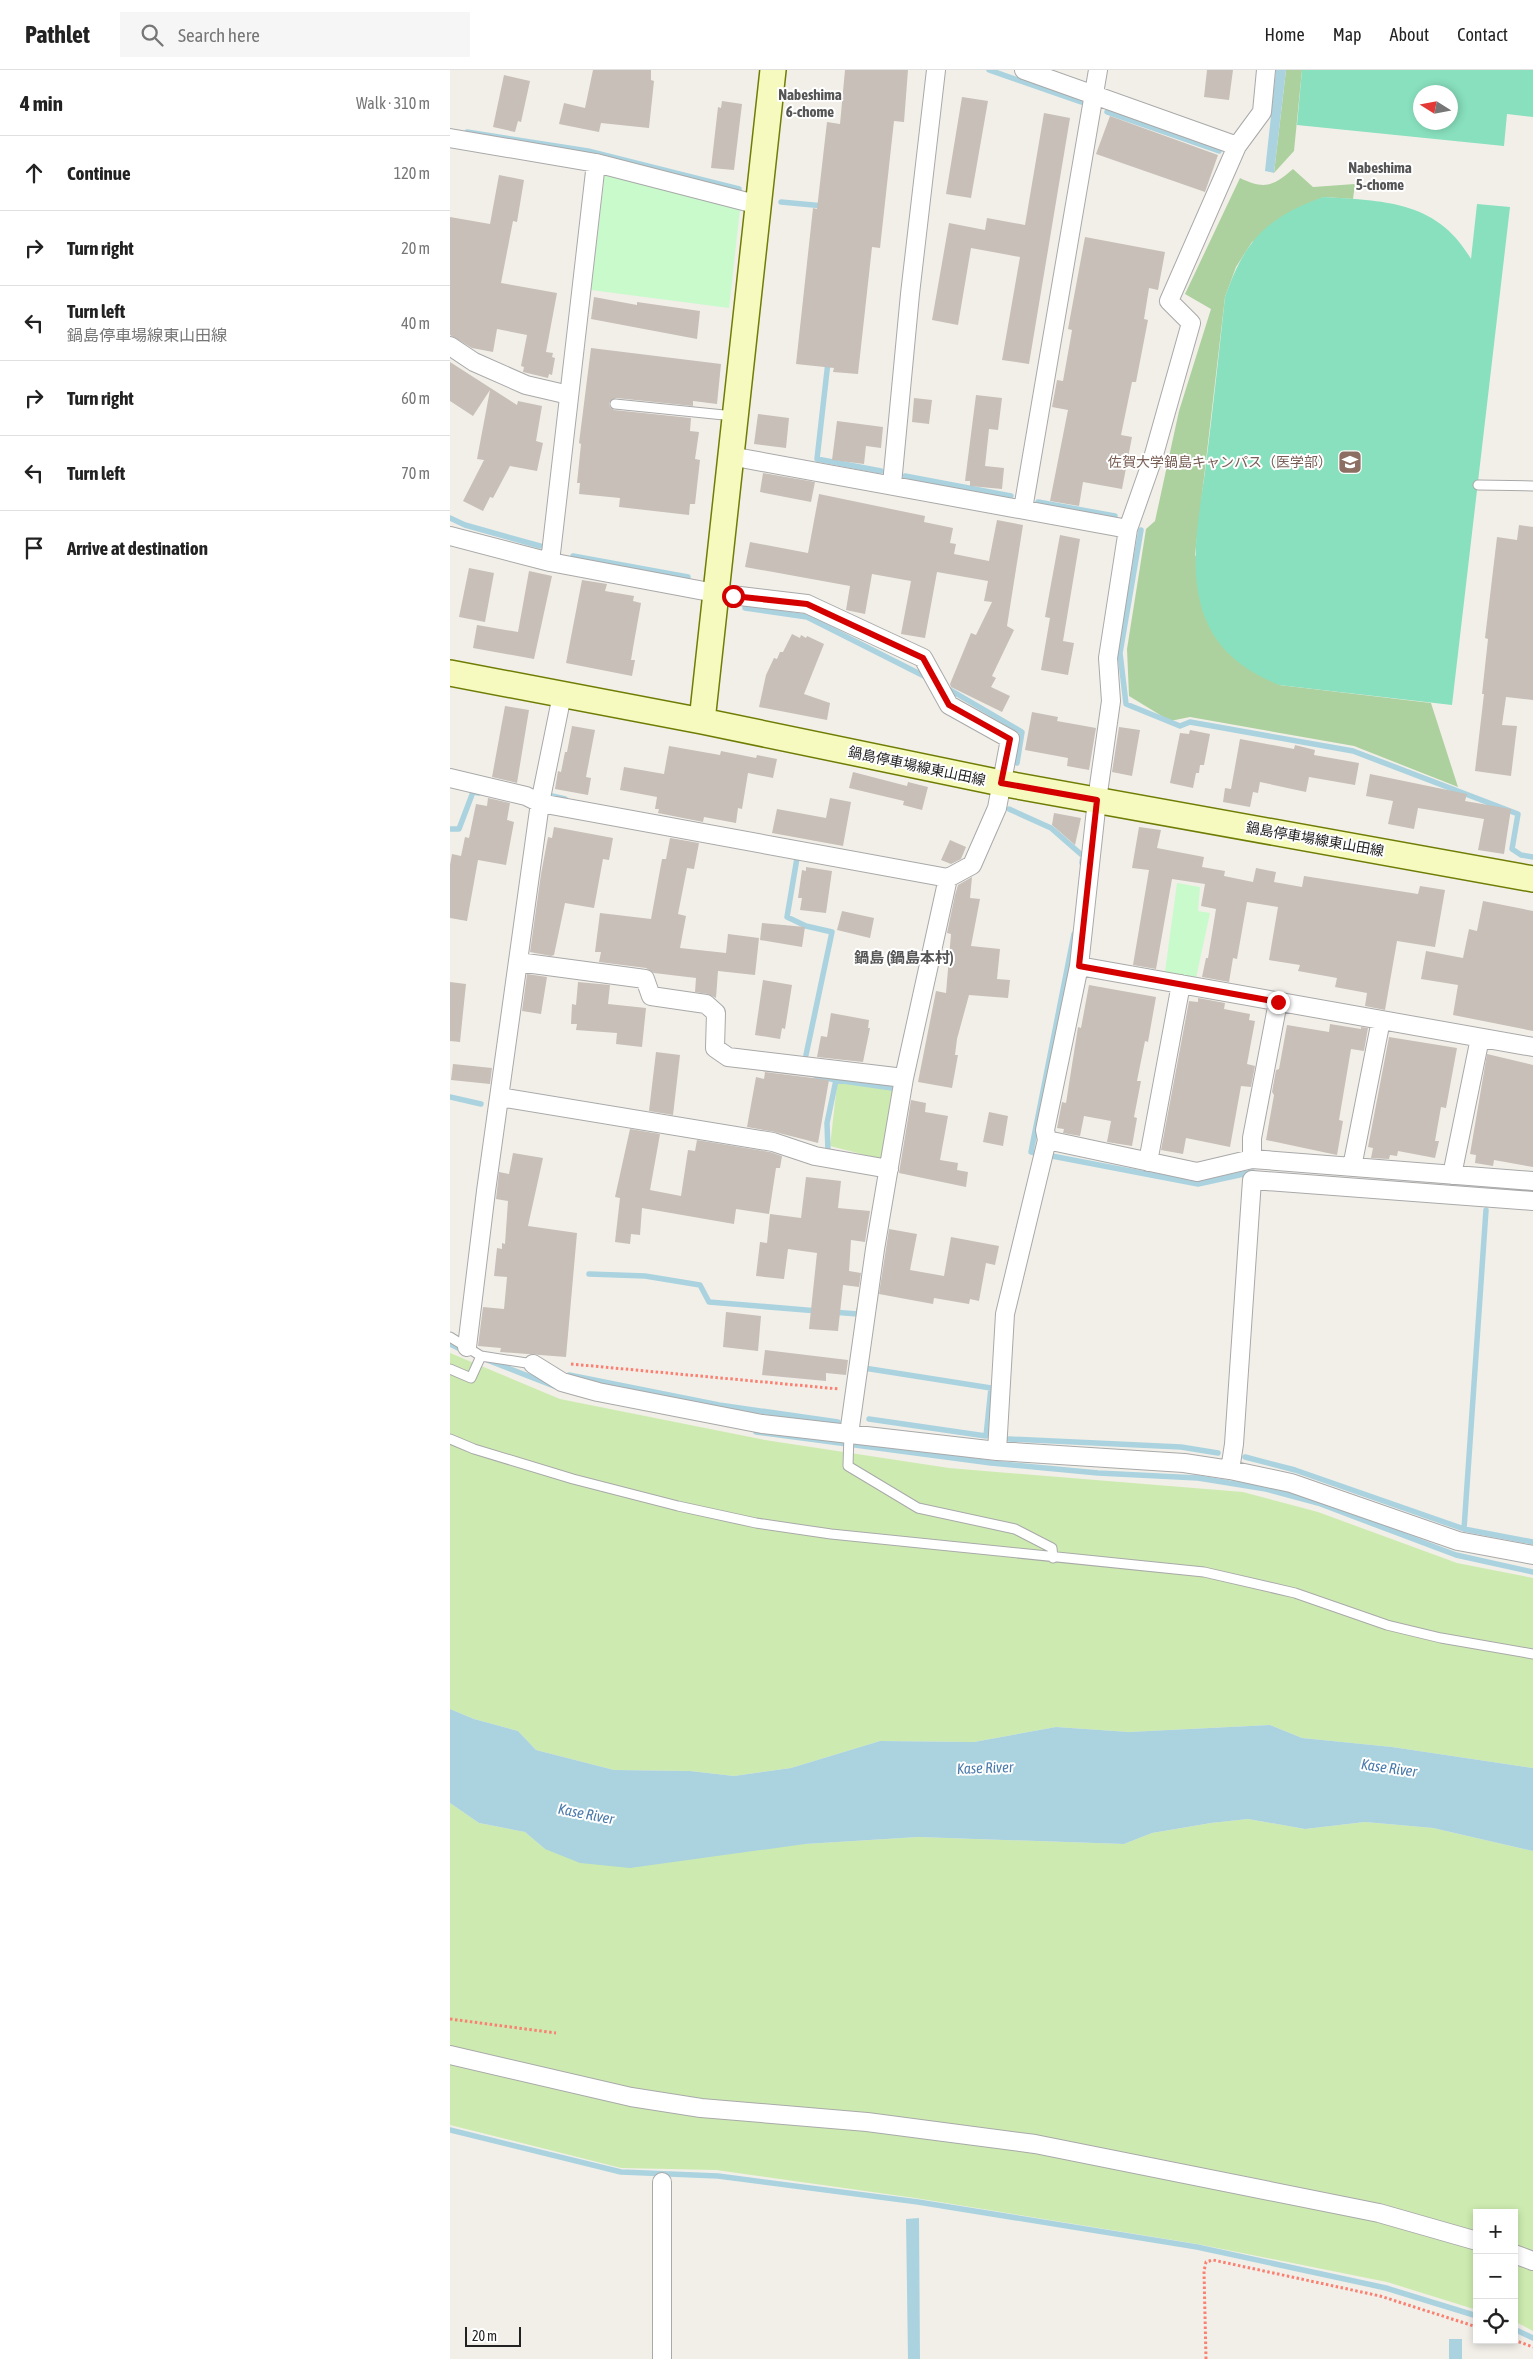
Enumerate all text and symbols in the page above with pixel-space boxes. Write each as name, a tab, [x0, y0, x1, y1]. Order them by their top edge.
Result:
search box	[120, 12, 470, 57]
text: Pathlet	[25, 21, 90, 48]
icon: search	[138, 21, 166, 49]
text: Search here	[178, 24, 260, 46]
text: Home	[1265, 24, 1305, 45]
text: Map	[1333, 24, 1362, 45]
text: About	[1390, 24, 1429, 45]
text: Contact	[1457, 24, 1508, 45]
north arrow	[1413, 85, 1458, 130]
district label: Nabeshima 6-chome	[778, 86, 842, 120]
text: 4 min	[20, 91, 63, 115]
text: Walk · 310 m	[356, 94, 430, 112]
icon: ahead	[20, 159, 48, 187]
district label: Nabeshima 5-chome	[1348, 159, 1412, 193]
text: Continue	[67, 162, 131, 184]
text: 120 m	[394, 164, 430, 182]
icon: right	[20, 234, 48, 262]
text: Turn right	[67, 237, 134, 259]
text: 20 m	[401, 239, 430, 257]
text: Turn left	[67, 300, 125, 322]
icon: left	[20, 309, 48, 337]
text: 40 m	[401, 314, 430, 332]
text: 鍋島停車場線東山田線	[67, 326, 227, 344]
icon: right	[20, 384, 48, 412]
text: Turn right	[67, 387, 134, 409]
text: 60 m	[401, 389, 430, 407]
school or university icon: 佐賀大学鍋島キャンパス（医学部）	[1337, 449, 1363, 475]
place label: 佐賀大学鍋島キャンパス（医学部）	[1108, 454, 1332, 470]
icon: left	[20, 459, 48, 487]
text: Turn left	[67, 462, 125, 484]
text: 70 m	[401, 464, 430, 482]
icon: arrive	[20, 534, 48, 562]
text: Arrive at destination	[67, 537, 208, 559]
route start	[722, 585, 745, 608]
street label: 鍋島停車場線東山田線	[847, 744, 987, 788]
street label: 鍋島停車場線東山田線	[1245, 819, 1385, 859]
district label: 鍋島 (鍋島本村)	[853, 949, 954, 966]
route end	[1267, 991, 1290, 1014]
water label: Kase River	[1360, 1755, 1419, 1780]
water label: Kase River	[956, 1758, 1014, 1777]
water label: Kase River	[557, 1800, 616, 1827]
map controls	[1473, 2209, 1518, 2344]
button: +	[1473, 2209, 1518, 2254]
button: −	[1473, 2254, 1518, 2299]
button: locate	[1473, 2299, 1518, 2344]
scale bar	[465, 2324, 521, 2347]
text: 20 m	[472, 2328, 497, 2344]

